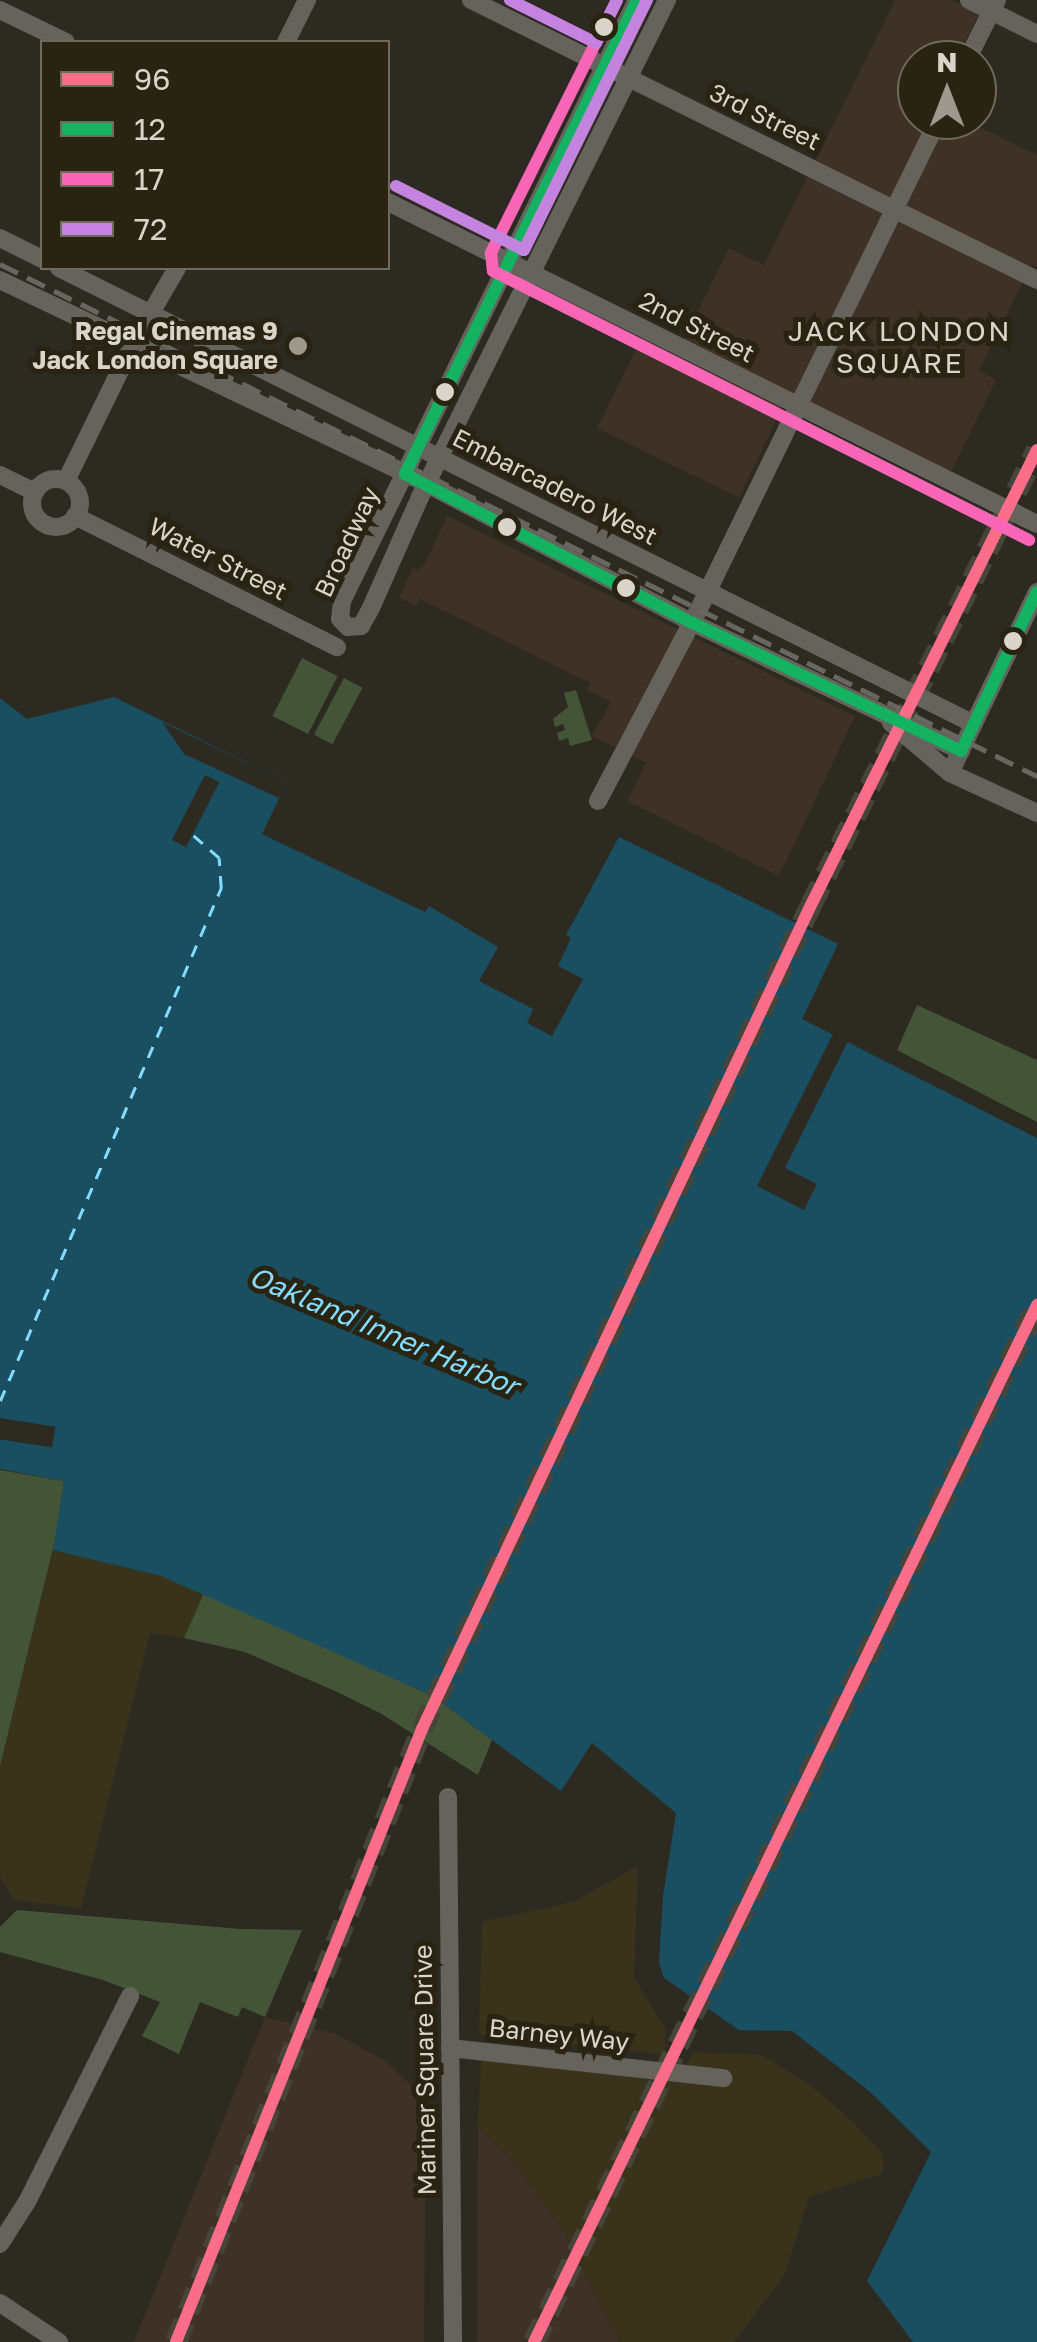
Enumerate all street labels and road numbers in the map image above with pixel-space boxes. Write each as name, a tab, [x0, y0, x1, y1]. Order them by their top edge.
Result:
street label: 3rd Street	[705, 77, 825, 157]
street label: 2nd Street	[634, 285, 760, 369]
street label: Embarcadero West	[448, 422, 662, 552]
street label: Broadway	[308, 482, 386, 602]
street label: Water Street	[144, 511, 292, 607]
street label: Mariner Square Drive	[408, 1944, 442, 2196]
street label: Barney Way	[487, 2013, 631, 2057]

